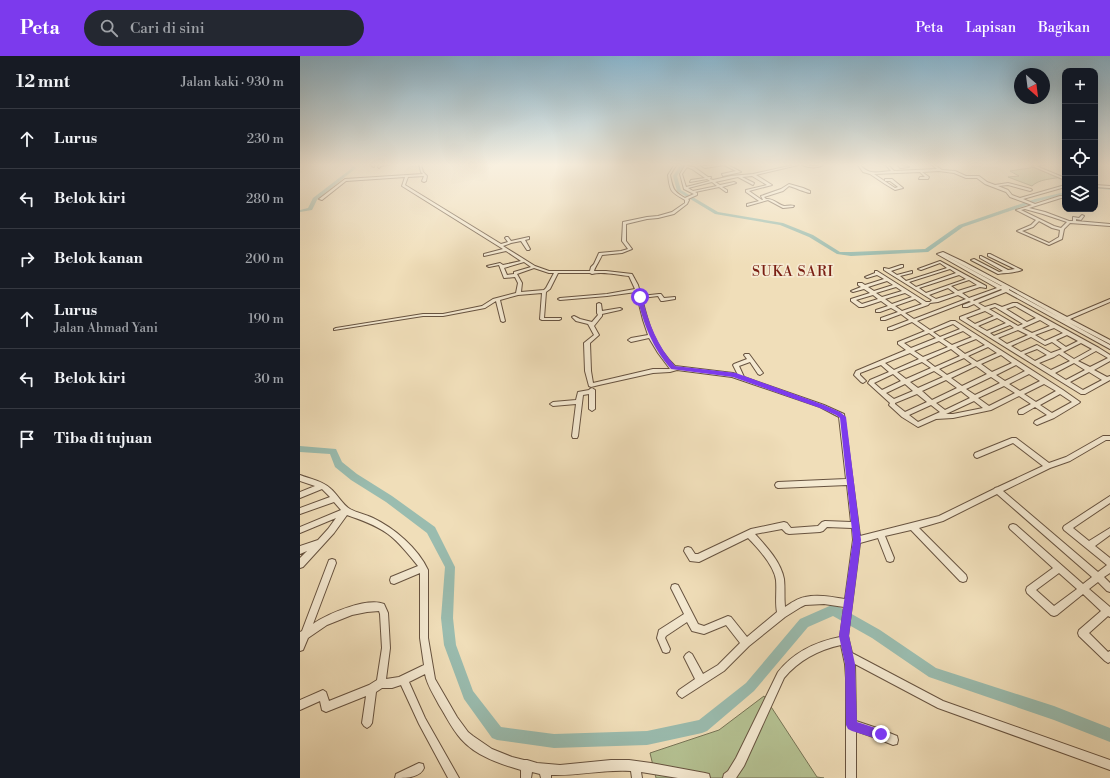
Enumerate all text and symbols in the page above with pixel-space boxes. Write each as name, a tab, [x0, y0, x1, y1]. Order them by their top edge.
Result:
search box	[84, 10, 364, 46]
text: Peta	[20, 16, 60, 40]
icon: search	[98, 17, 120, 39]
text: Cari di sini	[130, 19, 205, 38]
text: Peta	[915, 19, 943, 37]
text: Lapisan	[965, 19, 1016, 37]
text: Bagikan	[1038, 19, 1090, 37]
north arrow	[1014, 68, 1050, 104]
map controls	[1062, 68, 1098, 212]
button: +	[1062, 68, 1098, 104]
text: 12 mnt	[16, 71, 70, 93]
text: Jalan kaki · 930 m	[181, 74, 284, 90]
button: −	[1062, 104, 1098, 140]
icon: ahead	[16, 128, 38, 150]
text: Lurus	[54, 129, 97, 148]
text: 230 m	[247, 131, 284, 147]
button: locate	[1062, 140, 1098, 176]
button: layers	[1062, 176, 1098, 212]
icon: left	[16, 188, 38, 210]
text: Belok kiri	[54, 189, 125, 208]
text: 280 m	[246, 191, 284, 207]
icon: right	[16, 248, 38, 270]
text: Belok kanan	[54, 249, 143, 268]
text: 200 m	[245, 251, 284, 267]
district label: SUKA SARI	[752, 263, 834, 281]
route start	[631, 288, 649, 306]
text: Lurus	[54, 301, 97, 320]
icon: ahead	[16, 308, 38, 330]
text: 190 m	[248, 311, 284, 327]
text: Jalan Ahmad Yani	[54, 320, 158, 336]
icon: left	[16, 368, 38, 390]
text: Belok kiri	[54, 369, 125, 388]
text: 30 m	[254, 371, 284, 387]
icon: arrive	[16, 428, 38, 450]
text: Tiba di tujuan	[54, 429, 152, 448]
route end	[872, 725, 890, 743]

